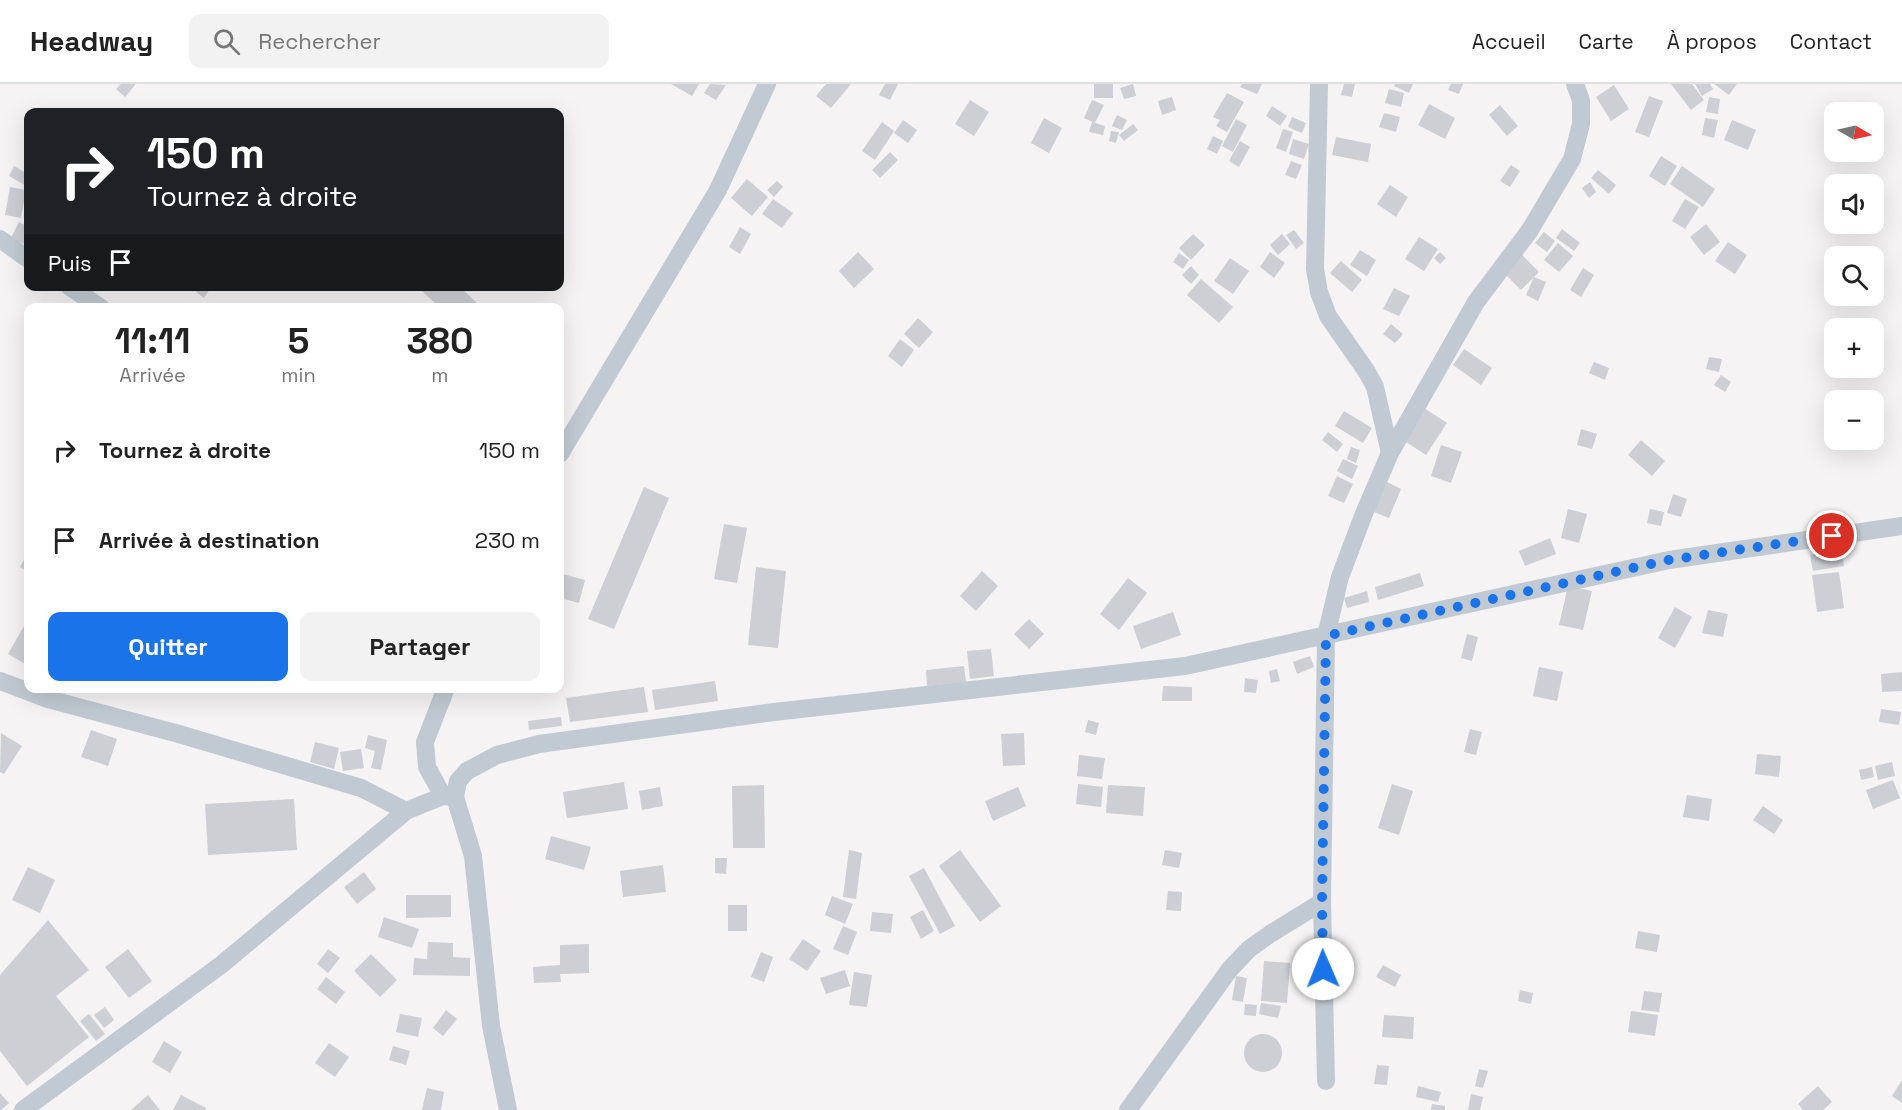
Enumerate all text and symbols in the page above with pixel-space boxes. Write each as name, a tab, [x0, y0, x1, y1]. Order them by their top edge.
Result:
search box	[189, 14, 609, 68]
text: Headway	[30, 23, 153, 59]
icon: search	[210, 25, 243, 58]
text: Rechercher	[258, 27, 381, 55]
text: Accueil	[1472, 28, 1546, 55]
text: Carte	[1579, 28, 1634, 55]
text: À propos	[1667, 28, 1757, 55]
text: Contact	[1790, 28, 1872, 55]
north arrow	[1824, 102, 1884, 162]
map controls	[1824, 102, 1884, 450]
text: 150 m	[147, 127, 265, 180]
icon: right	[48, 132, 126, 210]
button: sound	[1824, 174, 1884, 234]
text: Tournez à droite	[147, 179, 357, 214]
icon: arrive	[104, 246, 137, 279]
button: search	[1824, 246, 1884, 306]
text: Puis	[48, 249, 92, 277]
text: 11:11	[115, 318, 191, 364]
text: 5	[288, 318, 309, 364]
text: 380	[406, 318, 473, 364]
button: +	[1824, 318, 1884, 378]
text: Arrivée	[119, 362, 186, 388]
text: min	[281, 362, 316, 388]
text: m	[431, 362, 448, 388]
button: −	[1824, 390, 1884, 450]
icon: right	[48, 434, 81, 467]
text: Tournez à droite	[99, 436, 271, 464]
text: 150 m	[479, 436, 540, 464]
pin	[1806, 510, 1857, 561]
icon: arrive	[1815, 519, 1848, 552]
icon: arrive	[48, 524, 81, 557]
text: Arrivée à destination	[99, 526, 320, 554]
text: 230 m	[475, 526, 540, 554]
button: Quitter	[48, 612, 288, 681]
button: Partager	[300, 612, 540, 681]
position arrow	[1291, 937, 1355, 1001]

